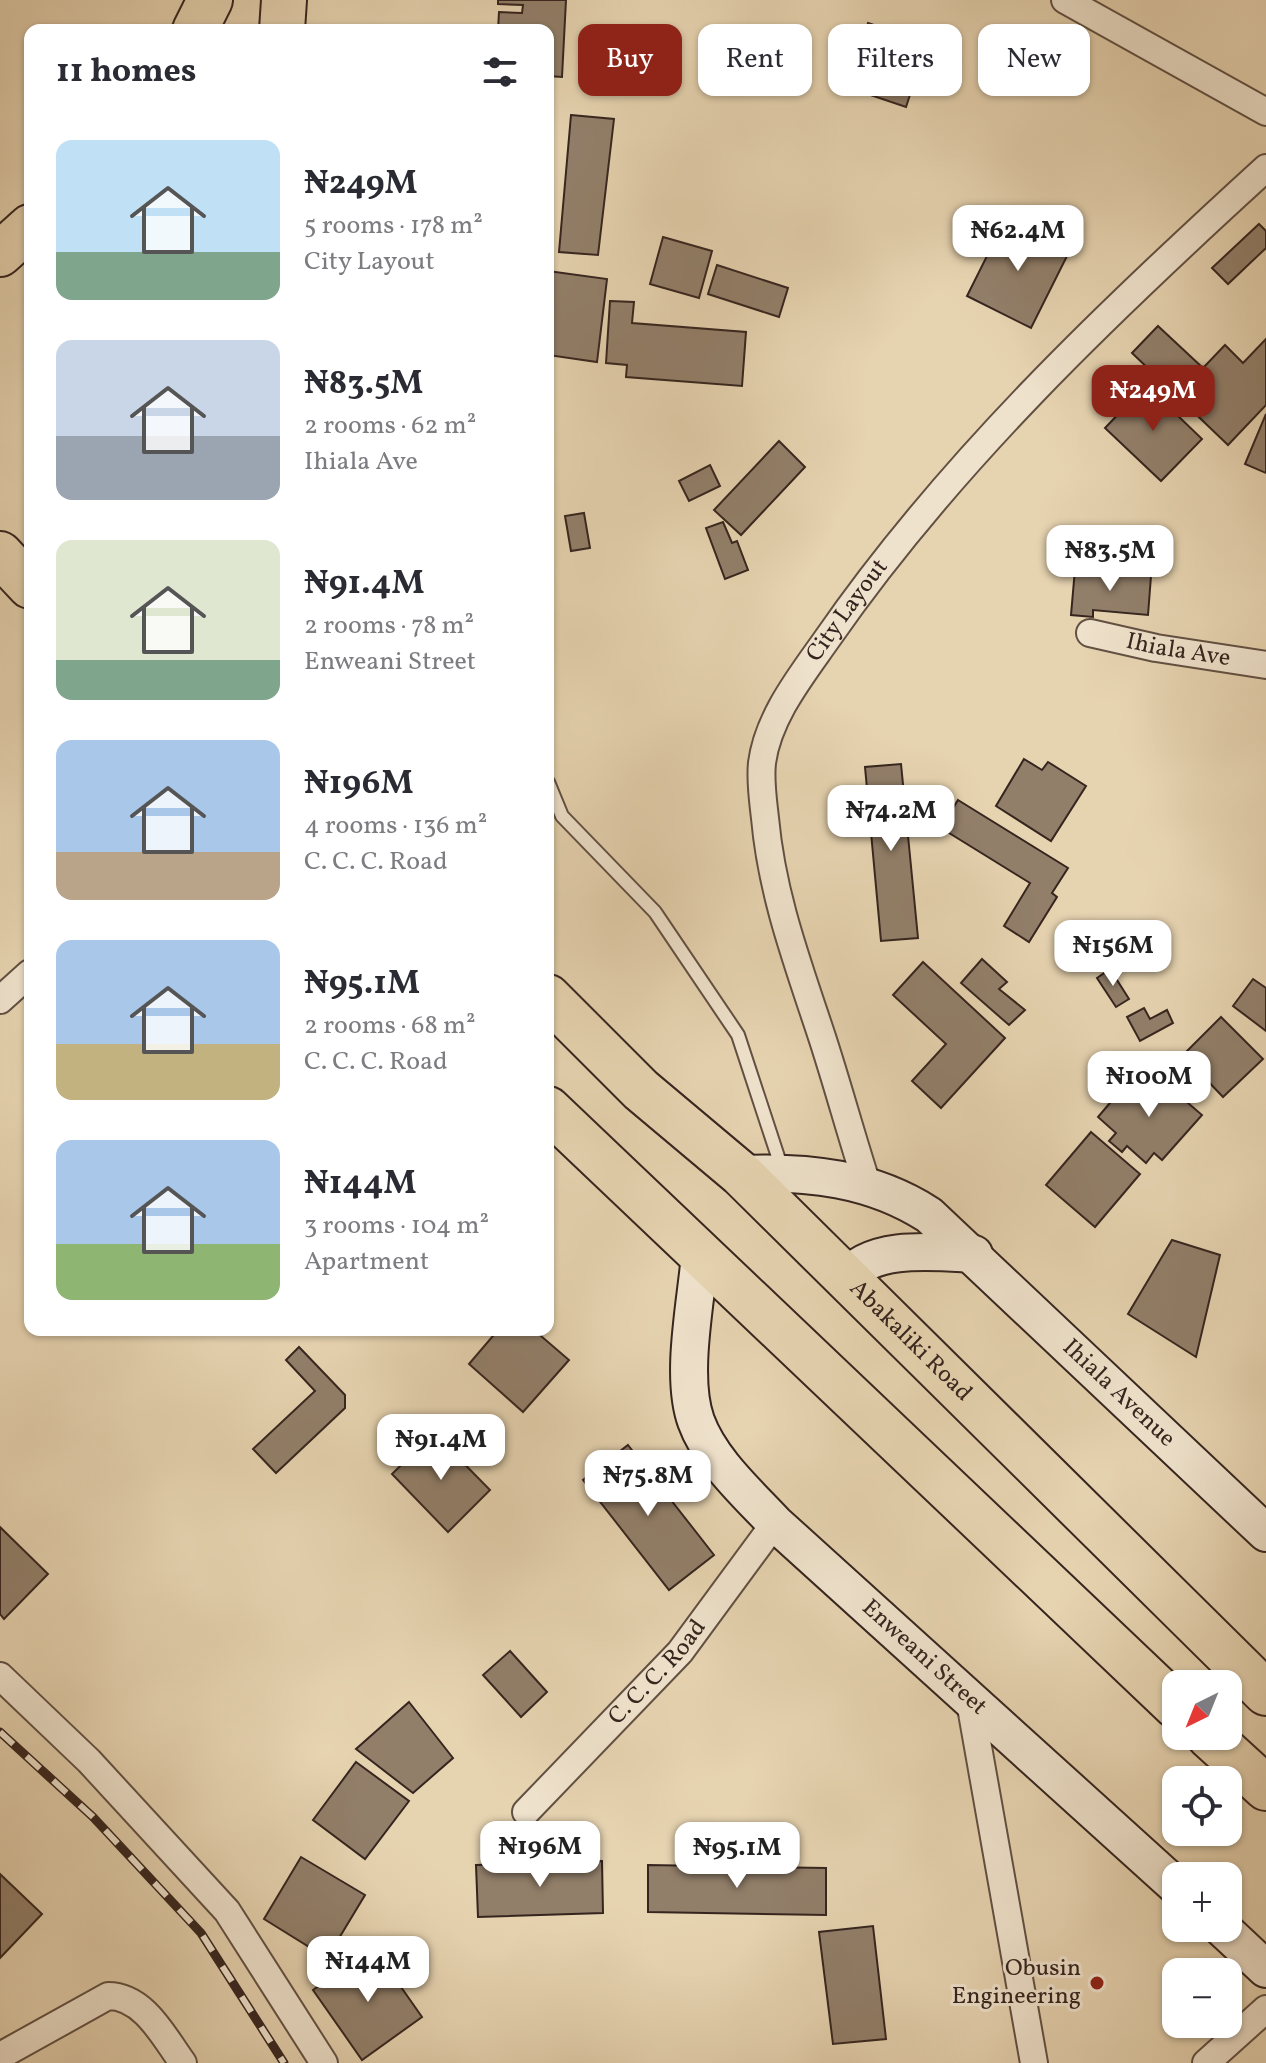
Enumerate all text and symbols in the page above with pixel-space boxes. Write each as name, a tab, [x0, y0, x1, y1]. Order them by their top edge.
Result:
chip: Buy	[578, 24, 682, 96]
chip: Rent	[698, 24, 812, 96]
chip: Filters	[828, 24, 962, 96]
chip: New	[978, 24, 1090, 96]
text: 11 homes	[56, 49, 196, 96]
icon: filters	[478, 50, 522, 94]
text: ₦249M	[304, 161, 417, 208]
icon: home	[120, 172, 216, 268]
pin: ₦62.4M	[953, 205, 1083, 273]
text: 5 rooms · 178 m²	[304, 208, 483, 244]
text: ₦62.4M	[971, 213, 1065, 249]
text: City Layout	[304, 244, 435, 280]
text: ₦83.5M	[304, 361, 423, 408]
pin: ₦249M	[1097, 365, 1209, 433]
icon: home	[120, 372, 216, 468]
text: ₦249M	[1110, 373, 1196, 409]
text: 2 rooms · 62 m²	[304, 408, 476, 444]
text: Ihiala Ave	[304, 444, 418, 480]
pin: ₦83.5M	[1045, 525, 1175, 593]
text: ₦83.5M	[1064, 533, 1156, 569]
street label: City Layout	[798, 552, 897, 670]
text: ₦91.4M	[304, 561, 424, 608]
icon: home	[120, 572, 216, 668]
text: 2 rooms · 78 m²	[304, 608, 474, 644]
street label: Ihiala Ave	[1123, 625, 1233, 676]
text: Enweani Street	[304, 644, 476, 680]
text: ₦196M	[304, 761, 413, 808]
icon: home	[120, 772, 216, 868]
pin: ₦74.2M	[826, 785, 956, 853]
text: ₦74.2M	[845, 793, 937, 829]
text: 4 rooms · 136 m²	[304, 808, 487, 844]
text: C. C. C. Road	[304, 844, 448, 880]
pin: ₦156M	[1057, 920, 1169, 988]
text: ₦156M	[1072, 928, 1154, 964]
text: ₦95.1M	[304, 961, 420, 1008]
icon: home	[120, 972, 216, 1068]
text: 2 rooms · 68 m²	[304, 1008, 476, 1044]
text: C. C. C. Road	[304, 1044, 448, 1080]
pin: ₦100M	[1093, 1051, 1205, 1119]
text: ₦100M	[1106, 1059, 1192, 1095]
text: ₦144M	[304, 1161, 416, 1208]
icon: home	[120, 1172, 216, 1268]
text: 3 rooms · 104 m²	[304, 1208, 489, 1244]
text: Apartment	[304, 1244, 429, 1280]
street label: Abakaliki Road	[841, 1273, 979, 1410]
street label: Ihiala Avenue	[1054, 1332, 1183, 1456]
pin: ₦91.4M	[376, 1414, 506, 1482]
text: ₦91.4M	[395, 1422, 487, 1458]
pin: ₦75.8M	[583, 1450, 713, 1518]
text: ₦75.8M	[603, 1458, 693, 1494]
street label: Enweani Street	[854, 1592, 994, 1724]
street label: C. C. C. Road	[601, 1613, 715, 1733]
north arrow	[1162, 1670, 1242, 1750]
map controls	[1162, 1670, 1242, 2038]
button: locate	[1162, 1766, 1242, 1846]
pin: ₦196M	[484, 1821, 596, 1889]
pin: ₦95.1M	[672, 1822, 802, 1890]
text: ₦196M	[498, 1829, 582, 1865]
text: ₦95.1M	[693, 1830, 781, 1866]
button: +	[1162, 1862, 1242, 1942]
pin: ₦144M	[312, 1936, 424, 2004]
text: ₦144M	[325, 1944, 411, 1980]
place label: Obusin Engineering	[952, 1952, 1081, 2014]
button: −	[1162, 1958, 1242, 2038]
marker: Obusin Engineering	[1088, 1974, 1106, 1992]

